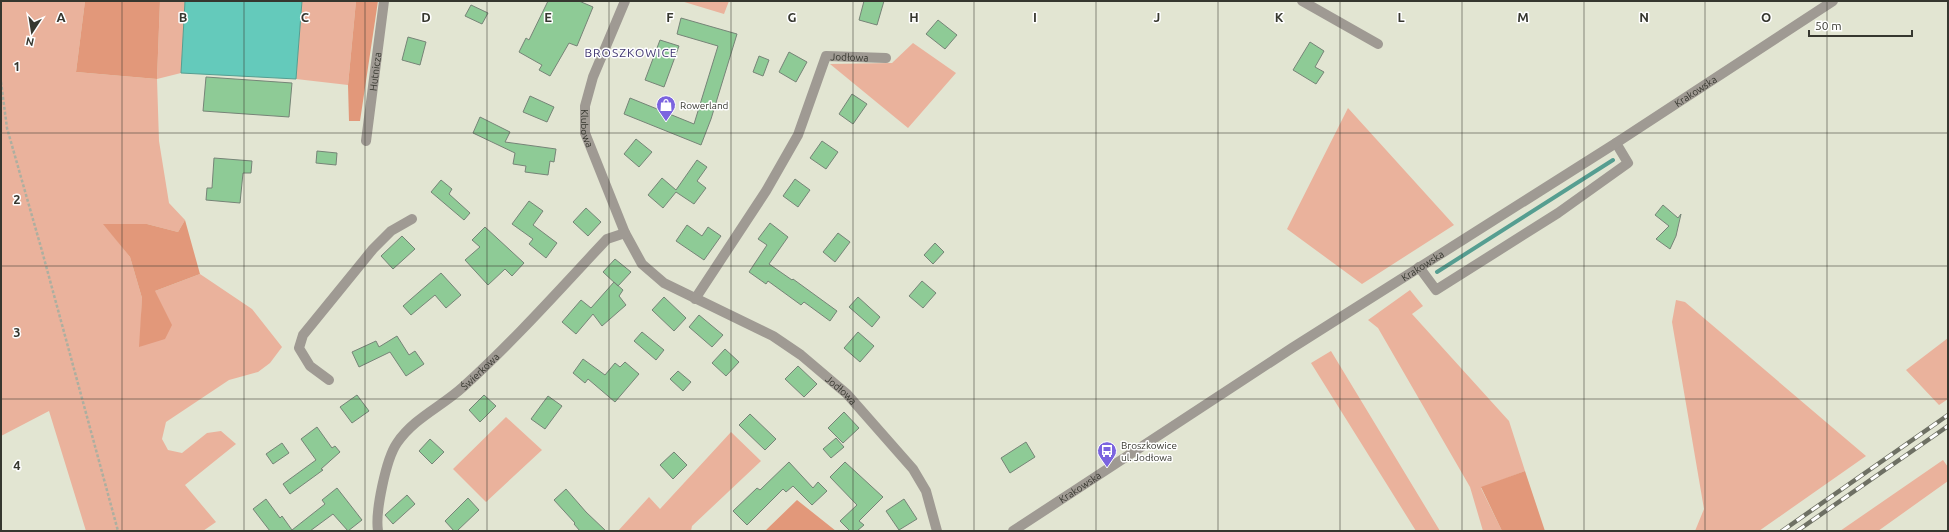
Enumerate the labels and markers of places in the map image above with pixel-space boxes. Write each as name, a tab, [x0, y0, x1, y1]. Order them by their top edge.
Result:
shop icon: Rowerland	[655, 94, 677, 122]
place label: Rowerland	[680, 100, 729, 111]
bus stop icon: Broszkowice ul. Jodłowa	[1096, 440, 1118, 468]
place label: Broszkowice ul. Jodłowa	[1121, 440, 1177, 463]

